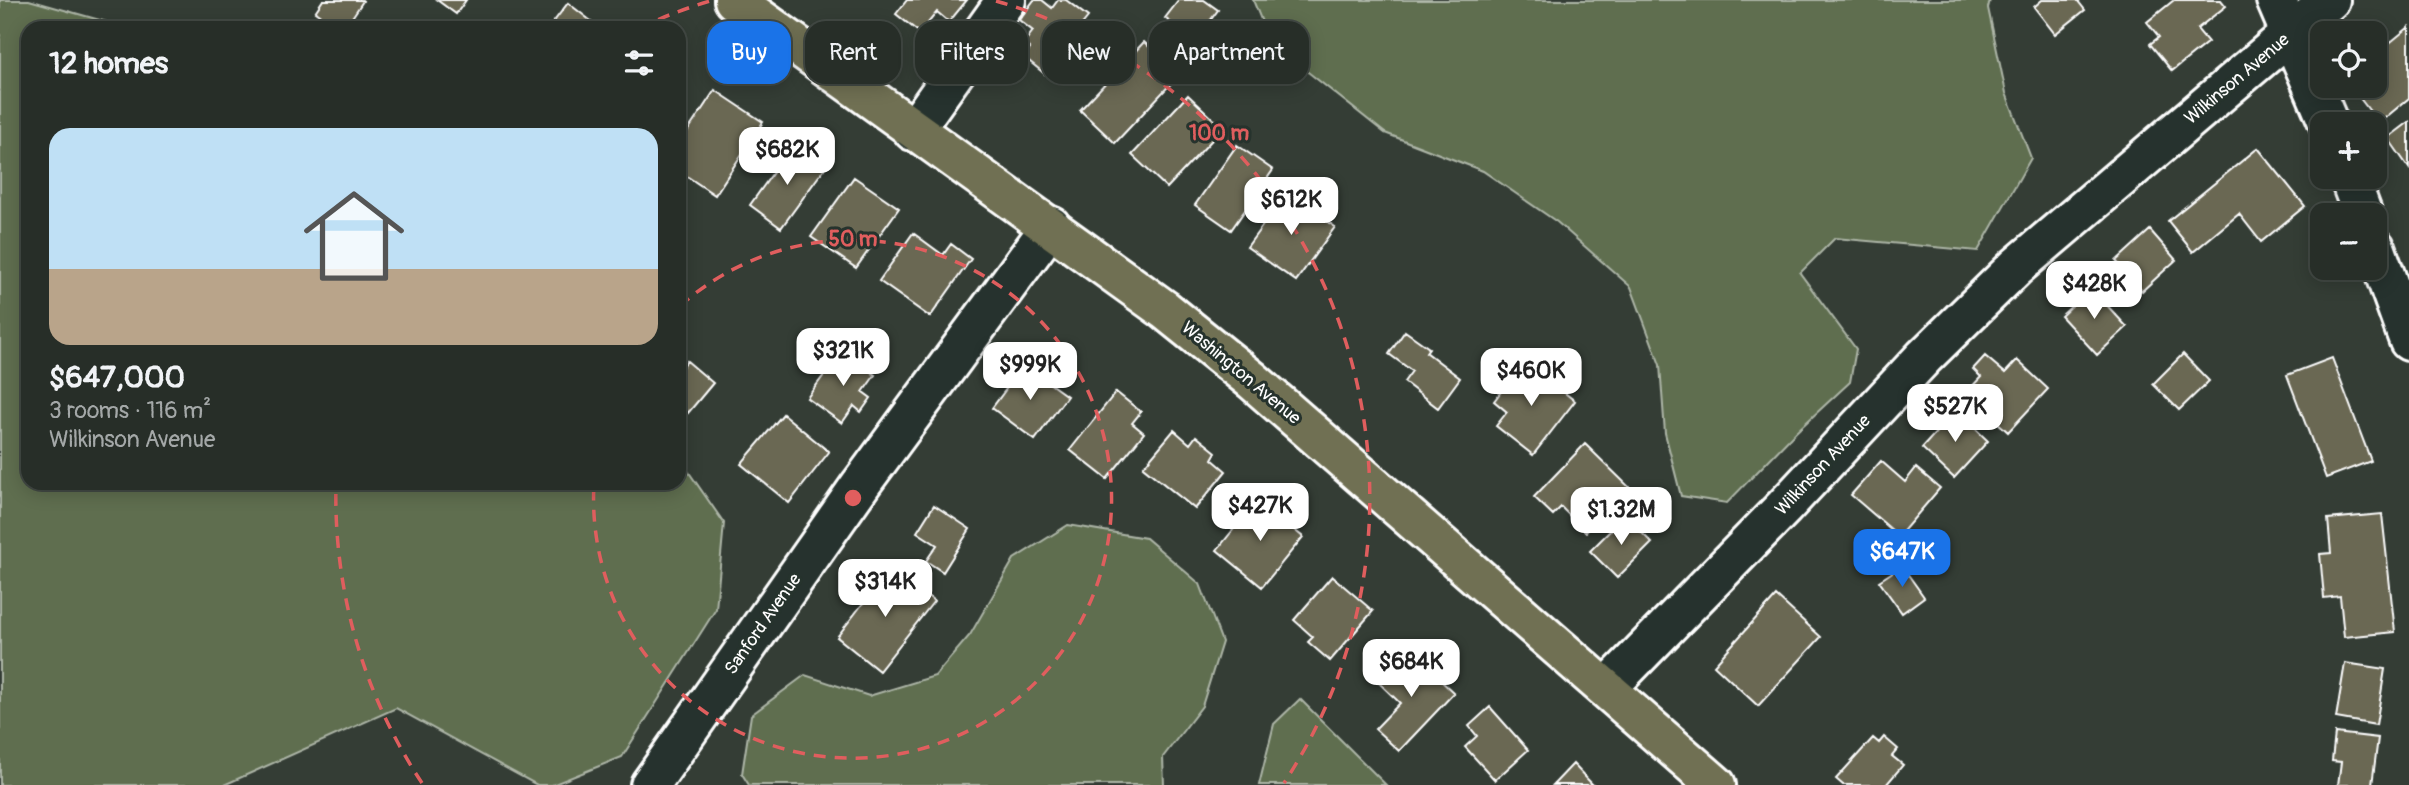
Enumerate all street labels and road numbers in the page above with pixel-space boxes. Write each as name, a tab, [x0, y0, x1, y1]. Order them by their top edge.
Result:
street label: Wilkinson Avenue	[2180, 28, 2294, 130]
street label: Washington Avenue	[1177, 316, 1305, 430]
street label: Wilkinson Avenue	[1770, 409, 1876, 520]
street label: Sanford Avenue	[720, 569, 806, 679]

